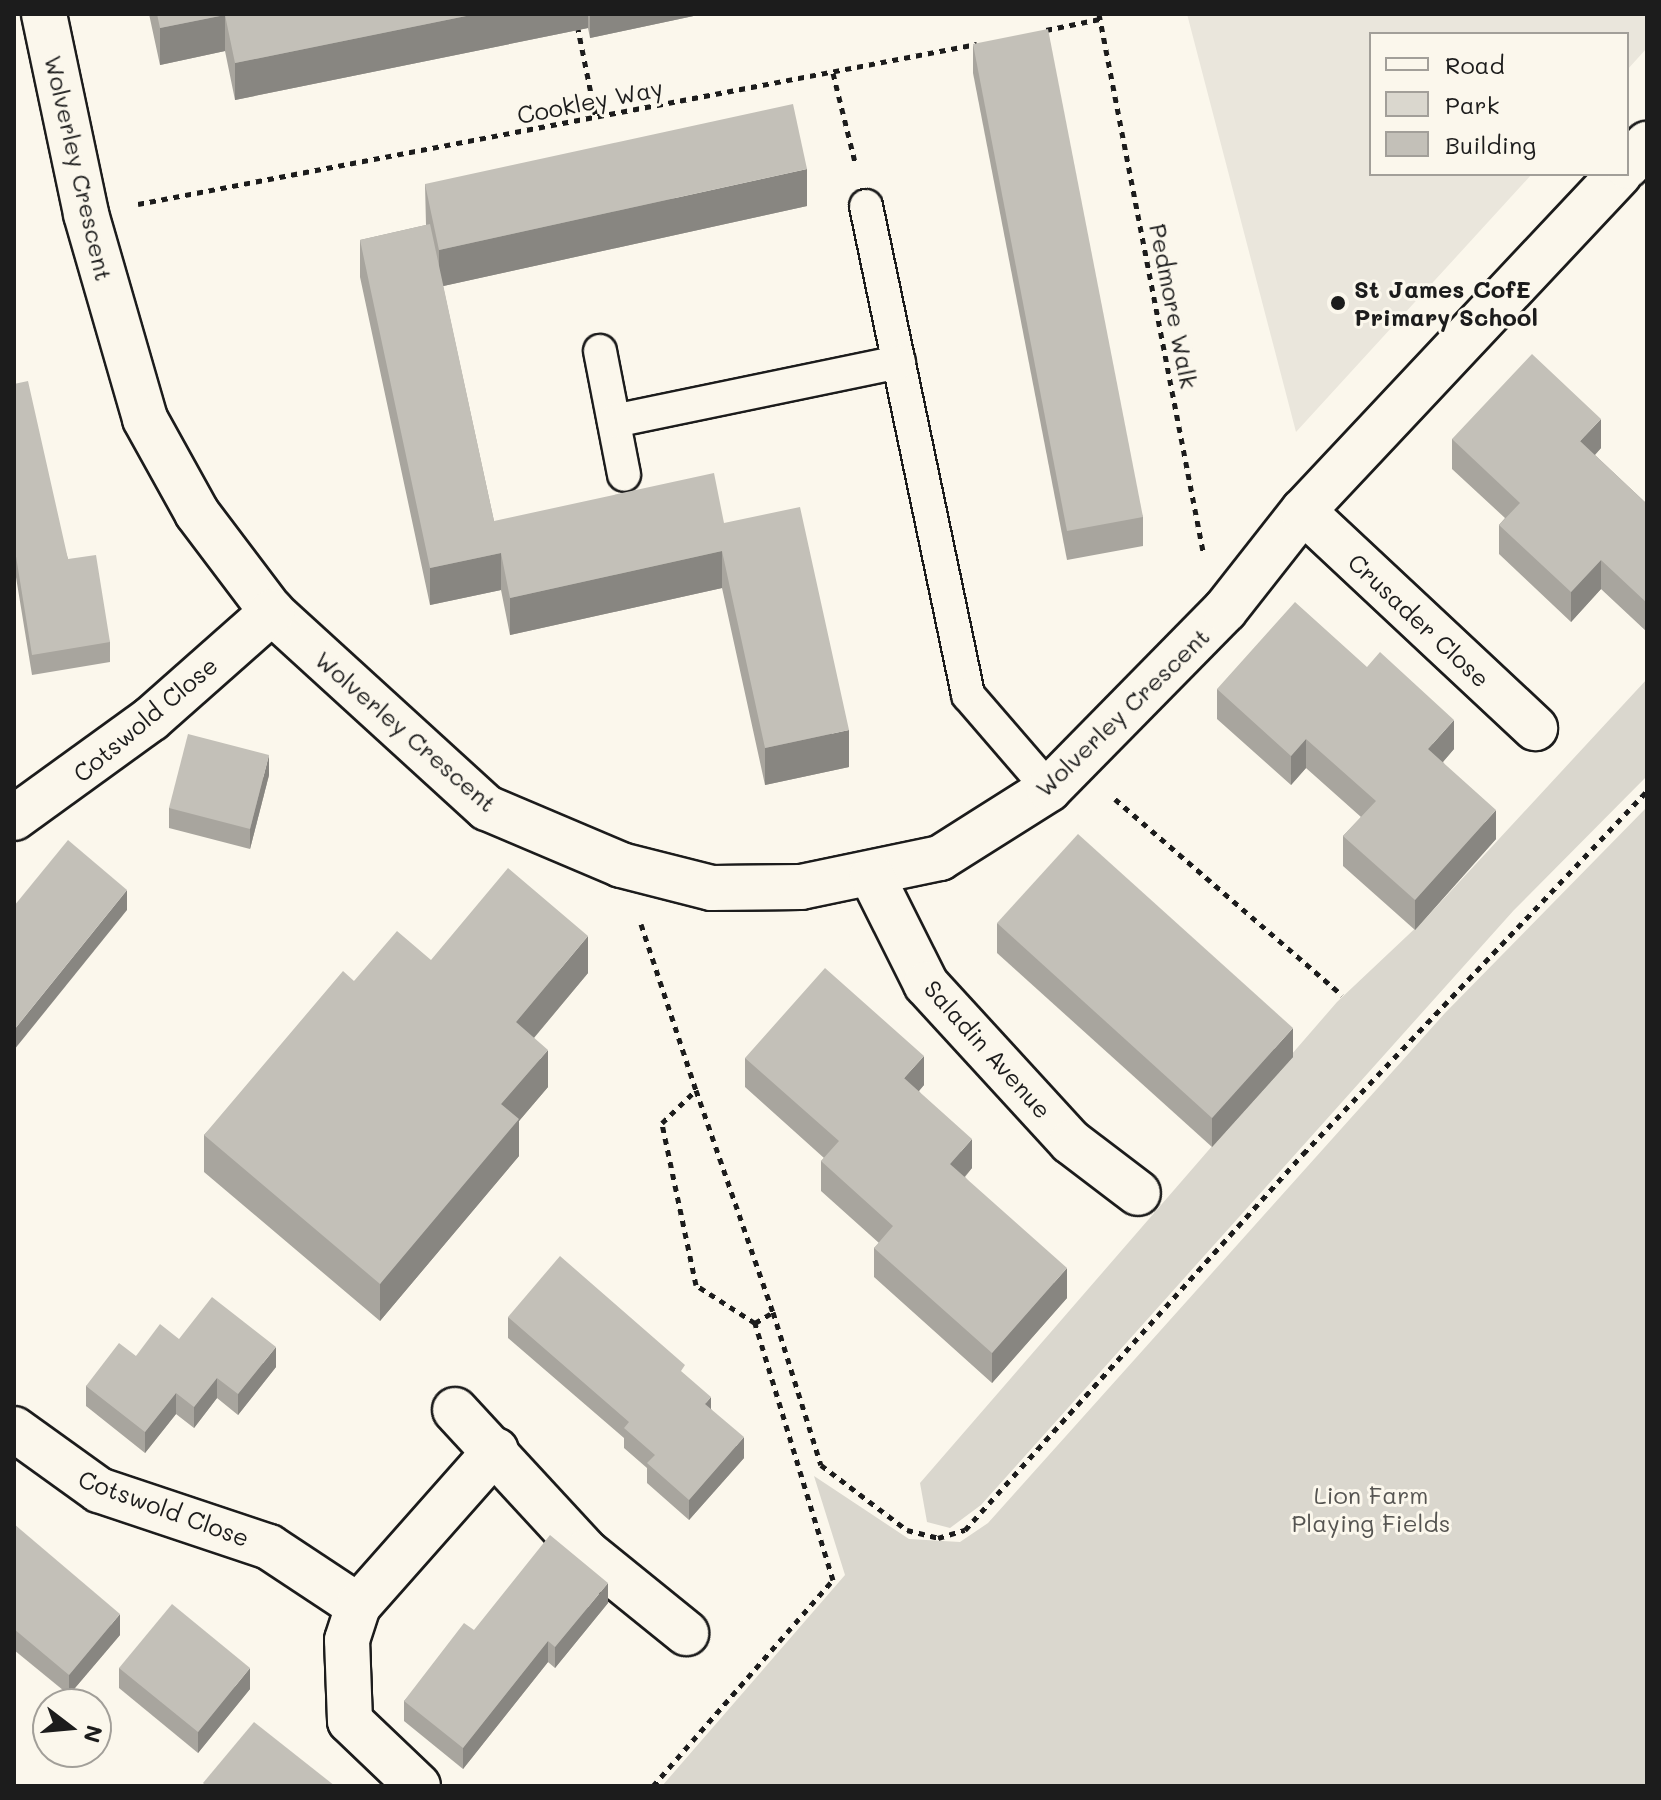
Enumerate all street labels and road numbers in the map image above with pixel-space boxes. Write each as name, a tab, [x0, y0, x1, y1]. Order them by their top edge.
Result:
street label: Wolverley Crescent	[39, 52, 119, 284]
street label: Cookley Way	[515, 73, 665, 129]
street label: Pedmore Walk	[1144, 221, 1204, 391]
street label: Crusader Close	[1342, 547, 1496, 693]
street label: Wolverley Crescent	[1029, 622, 1215, 802]
street label: Wolverley Crescent	[310, 645, 502, 817]
street label: Cotswold Close	[67, 650, 223, 788]
street label: Saladin Avenue	[918, 974, 1058, 1124]
street label: Cotswold Close	[75, 1464, 253, 1552]

